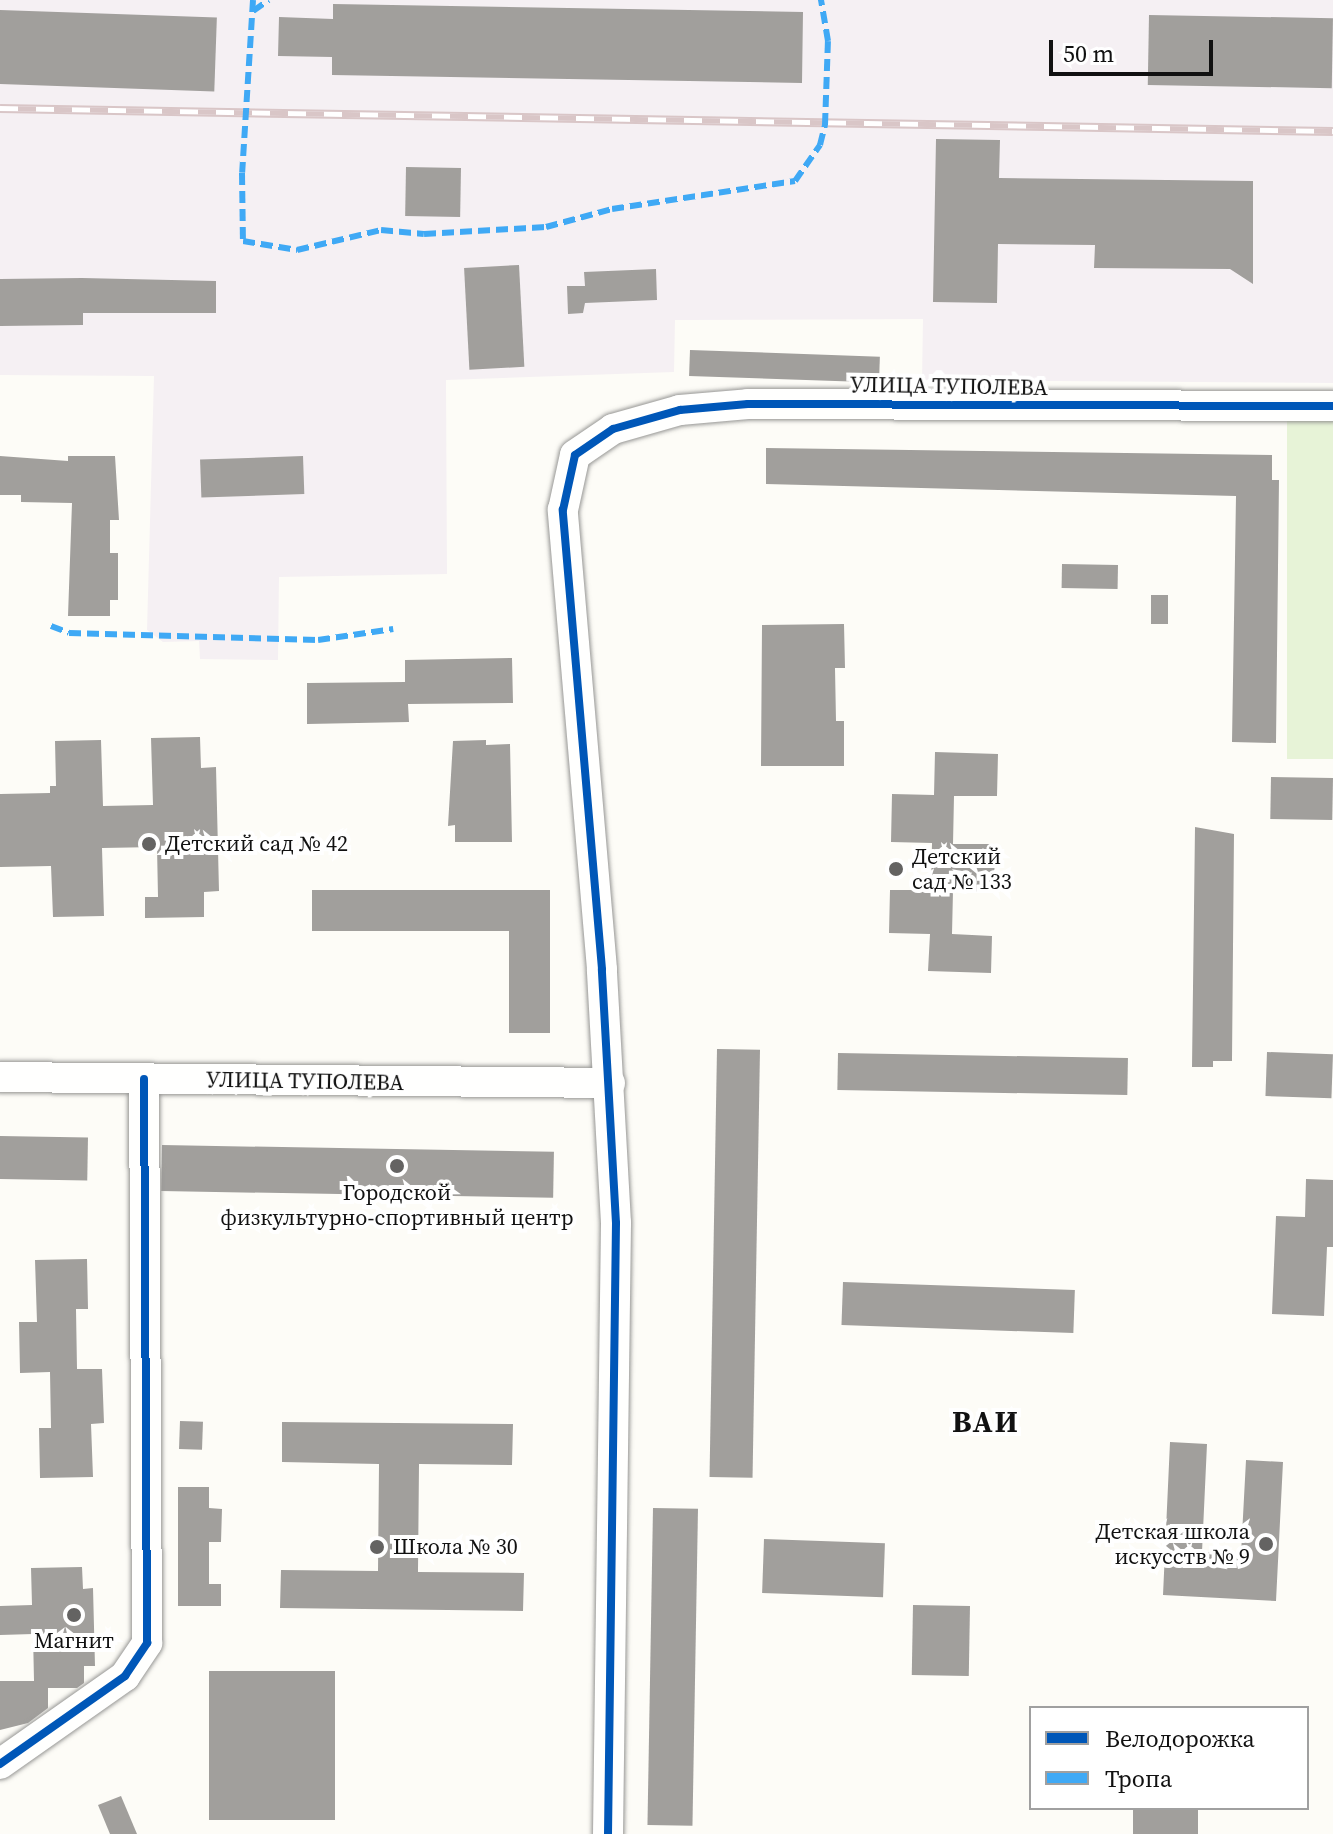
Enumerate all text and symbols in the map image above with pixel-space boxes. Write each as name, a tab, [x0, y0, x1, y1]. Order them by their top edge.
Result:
scale bar	[1053, 24, 1217, 74]
text: 50 m	[1063, 37, 1114, 70]
street label: УЛИЦА ТУПОЛЕВА	[850, 371, 1048, 401]
place label: Детский сад № 42	[165, 831, 348, 857]
marker: Детский сад № 42	[140, 835, 158, 853]
place label: Детский сад № 133	[912, 843, 1012, 894]
marker: Детский сад № 133	[887, 860, 905, 878]
street label: УЛИЦА ТУПОЛЕВА	[206, 1066, 404, 1096]
marker: Городской физкультурно-спортивный центр	[388, 1157, 406, 1175]
place label: Городской физкультурно-спортивный центр	[220, 1179, 574, 1230]
district label: ВАИ	[952, 1404, 1020, 1440]
place label: Детская школа искусств № 9	[1095, 1518, 1250, 1570]
place label: Школа № 30	[393, 1534, 518, 1560]
marker: Детская школа искусств № 9	[1257, 1535, 1275, 1553]
marker: Школа № 30	[368, 1538, 386, 1556]
marker: Магнит	[65, 1606, 83, 1624]
place label: Магнит	[34, 1628, 114, 1654]
legend	[1029, 1706, 1309, 1810]
text: Велодорожка	[1105, 1722, 1255, 1755]
text: Тропа	[1105, 1762, 1172, 1795]

